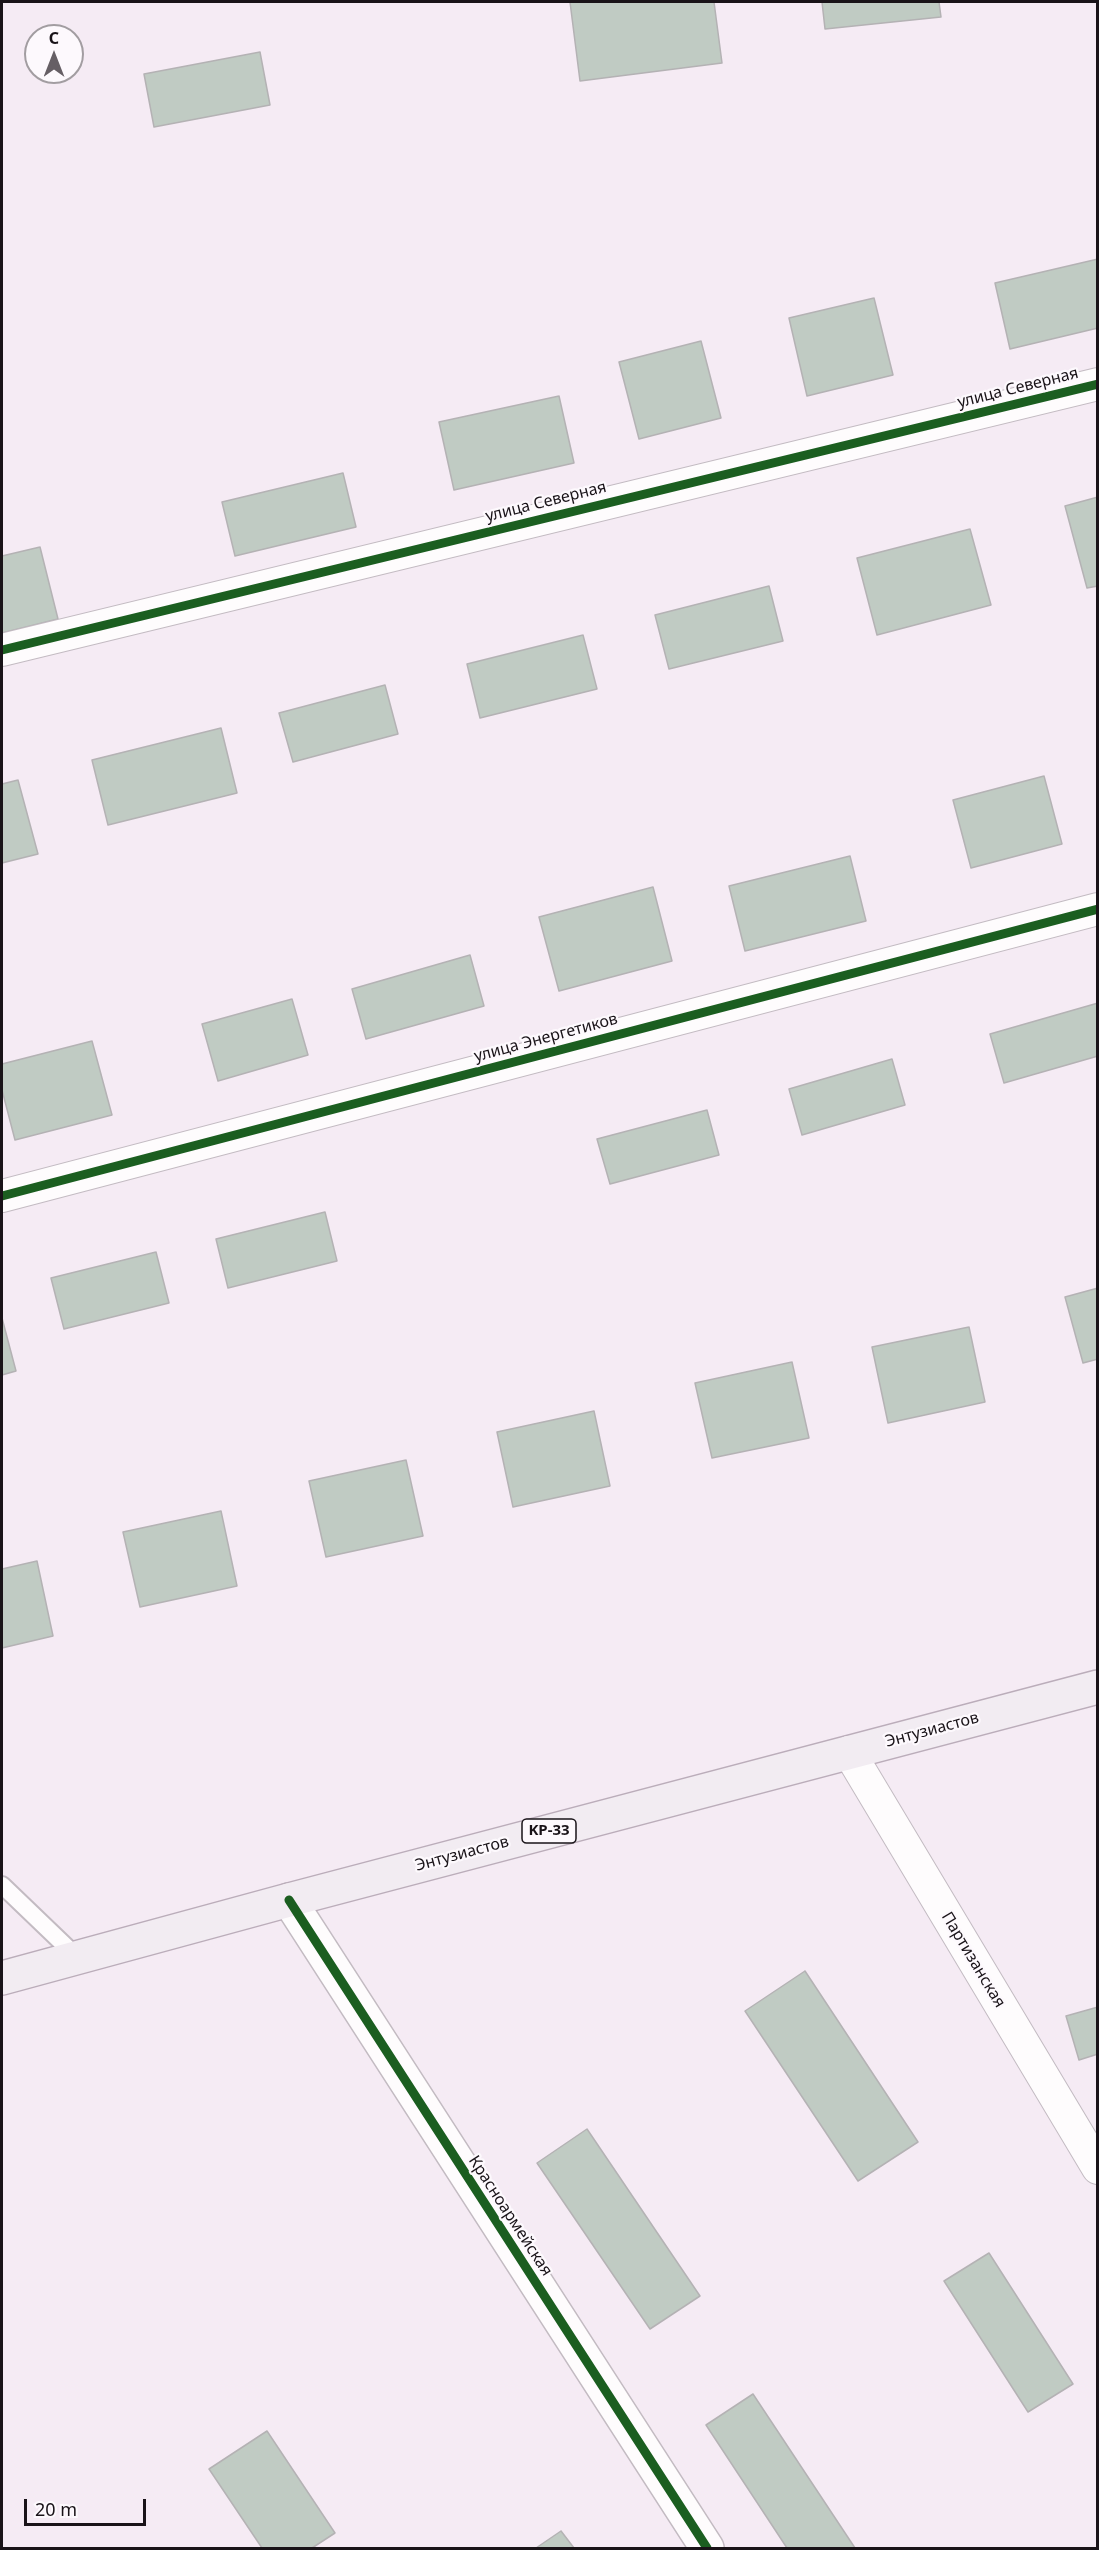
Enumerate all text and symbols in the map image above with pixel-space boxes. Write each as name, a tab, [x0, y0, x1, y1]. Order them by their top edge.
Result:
north arrow	[24, 24, 84, 84]
text: С	[49, 27, 59, 49]
street label: улица Северная	[955, 364, 1081, 412]
street label: улица Северная	[483, 478, 609, 526]
street label: улица Энергетиков	[472, 1010, 620, 1066]
street label: Энтузиастов	[883, 1708, 981, 1752]
road number: KP-33	[522, 1819, 576, 1843]
street label: Энтузиастов	[413, 1832, 511, 1876]
street label: Партизанская	[937, 1909, 1009, 2011]
street label: Красноармейская	[464, 2152, 556, 2280]
scale bar	[27, 2487, 148, 2525]
text: 20 m	[35, 2497, 77, 2521]

